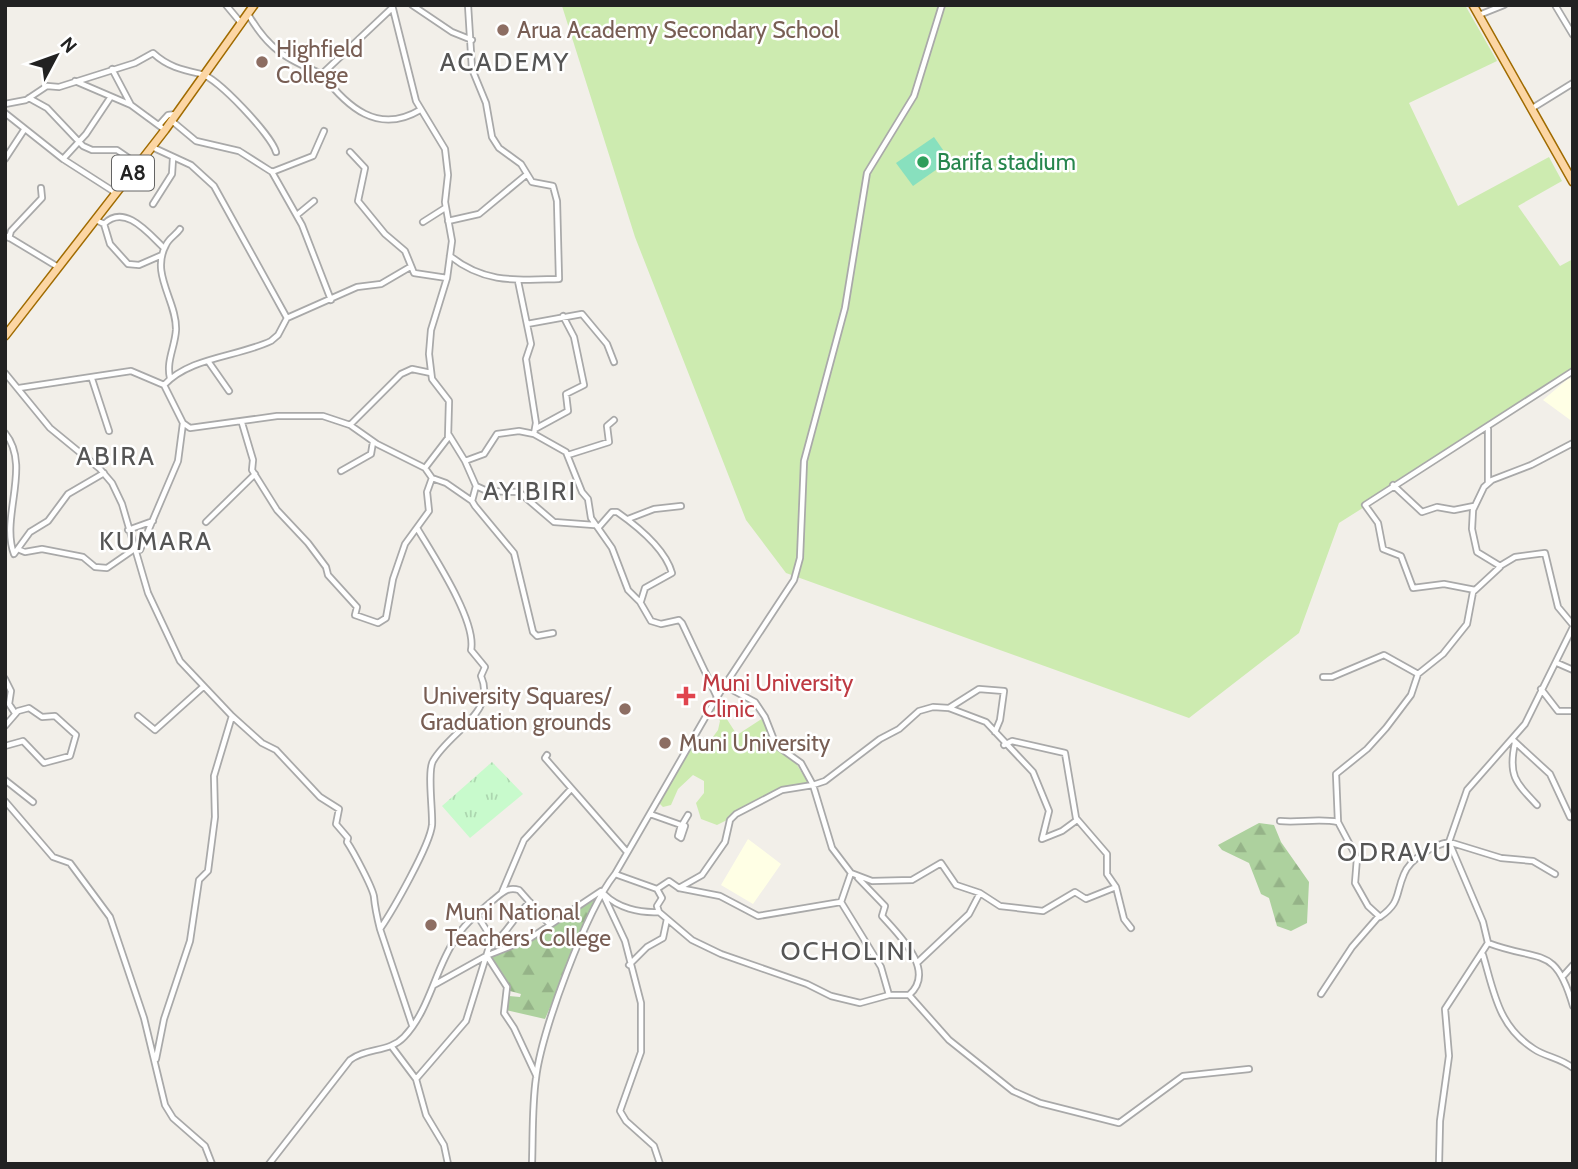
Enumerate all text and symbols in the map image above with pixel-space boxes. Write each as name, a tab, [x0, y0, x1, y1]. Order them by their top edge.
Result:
place label: Arua Academy Secondary School	[517, 16, 840, 44]
north arrow	[21, 21, 91, 91]
marker: Arua Academy Secondary School	[495, 22, 511, 38]
text: N	[55, 33, 82, 58]
place label: Highfield College	[276, 35, 363, 89]
district label: ACADEMY	[440, 46, 570, 78]
marker: Highfield College	[254, 54, 270, 70]
place label: Barifa stadium	[937, 148, 1076, 176]
marker: Barifa stadium	[915, 154, 931, 170]
road number: A8	[112, 156, 154, 190]
district label: ABIRA	[76, 440, 156, 472]
district label: AYIBIRI	[483, 475, 577, 507]
district label: KUMARA	[99, 525, 213, 557]
place label: Muni University Clinic	[702, 669, 854, 723]
place label: University Squares/ Graduation grounds	[420, 682, 613, 736]
marker: Muni University Clinic	[676, 686, 696, 706]
marker: University Squares/ Graduation grounds	[617, 701, 633, 717]
place label: Muni University	[679, 729, 831, 757]
marker: Muni University	[657, 735, 673, 751]
district label: ODRAVU	[1337, 836, 1453, 868]
place label: Muni National Teachers' College	[445, 898, 611, 952]
marker: Muni National Teachers' College	[423, 917, 439, 933]
district label: OCHOLINI	[780, 935, 916, 967]

